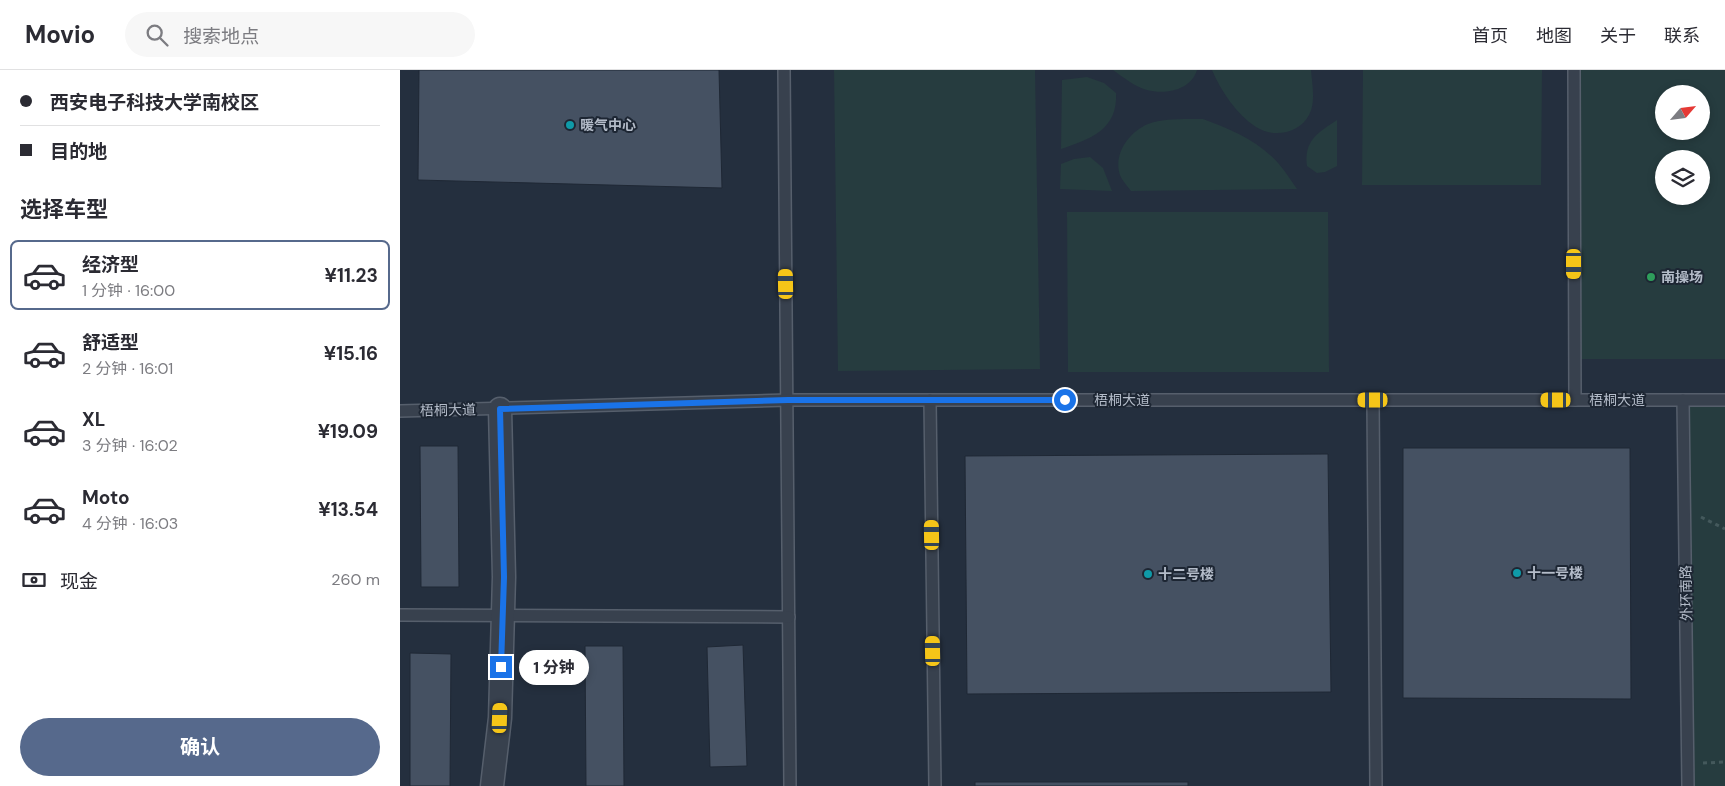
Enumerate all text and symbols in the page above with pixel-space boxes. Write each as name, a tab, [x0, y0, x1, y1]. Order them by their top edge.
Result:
search box	[125, 12, 475, 57]
text: Movio	[25, 19, 95, 50]
icon: search	[143, 21, 171, 49]
text: 搜索地点	[183, 24, 259, 49]
text: 首页	[1472, 24, 1508, 48]
text: 地图	[1536, 24, 1572, 48]
text: 关于	[1600, 24, 1636, 48]
text: 联系	[1664, 24, 1700, 48]
north arrow	[1655, 85, 1710, 140]
map controls	[1655, 85, 1710, 205]
text: 西安电子科技大学南校区	[50, 90, 259, 115]
place label: 暖气中心	[580, 116, 636, 134]
marker: 暖气中心	[564, 119, 576, 131]
text: 目的地	[50, 139, 107, 164]
button: layers	[1655, 150, 1710, 205]
text: 选择车型	[20, 195, 108, 224]
car	[1566, 249, 1581, 279]
text: 经济型	[82, 252, 139, 277]
icon: car	[22, 253, 67, 298]
text: ¥11.23	[325, 263, 378, 288]
place label: 南操场	[1661, 268, 1703, 286]
car	[778, 269, 793, 299]
marker: 南操场	[1645, 271, 1657, 283]
text: 1 分钟 · 16:00	[82, 280, 175, 301]
text: 舒适型	[82, 330, 139, 355]
icon: car	[22, 331, 67, 376]
text: ¥15.16	[324, 341, 378, 366]
text: 2 分钟 · 16:01	[82, 358, 173, 379]
route start	[1054, 389, 1076, 411]
street label: 梧桐大道	[1094, 391, 1150, 409]
street label: 梧桐大道	[1589, 391, 1645, 409]
car	[1358, 393, 1388, 408]
car	[1541, 393, 1571, 408]
street label: 梧桐大道	[420, 401, 476, 419]
text: XL	[82, 407, 105, 432]
icon: car	[22, 409, 67, 454]
text: ¥19.09	[318, 419, 378, 444]
text: 3 分钟 · 16:02	[82, 435, 178, 456]
text: Moto	[82, 485, 130, 510]
icon: car	[22, 487, 67, 532]
text: ¥13.54	[318, 497, 378, 522]
text: 4 分钟 · 16:03	[82, 513, 178, 534]
car	[924, 520, 939, 550]
place label: 十一号楼	[1527, 564, 1583, 582]
place label: 十二号楼	[1158, 565, 1214, 583]
street label: 外环南路	[1677, 565, 1695, 621]
icon: cash	[20, 566, 48, 594]
marker: 十一号楼	[1511, 567, 1523, 579]
marker: 十二号楼	[1142, 568, 1154, 580]
text: 现金	[60, 569, 98, 594]
text: 260 m	[331, 569, 380, 590]
car	[925, 636, 940, 666]
callout: 1 分钟	[518, 650, 588, 684]
route end	[490, 656, 512, 678]
text: 1 分钟	[533, 657, 575, 678]
car	[491, 703, 508, 733]
button: 确认	[20, 718, 380, 776]

